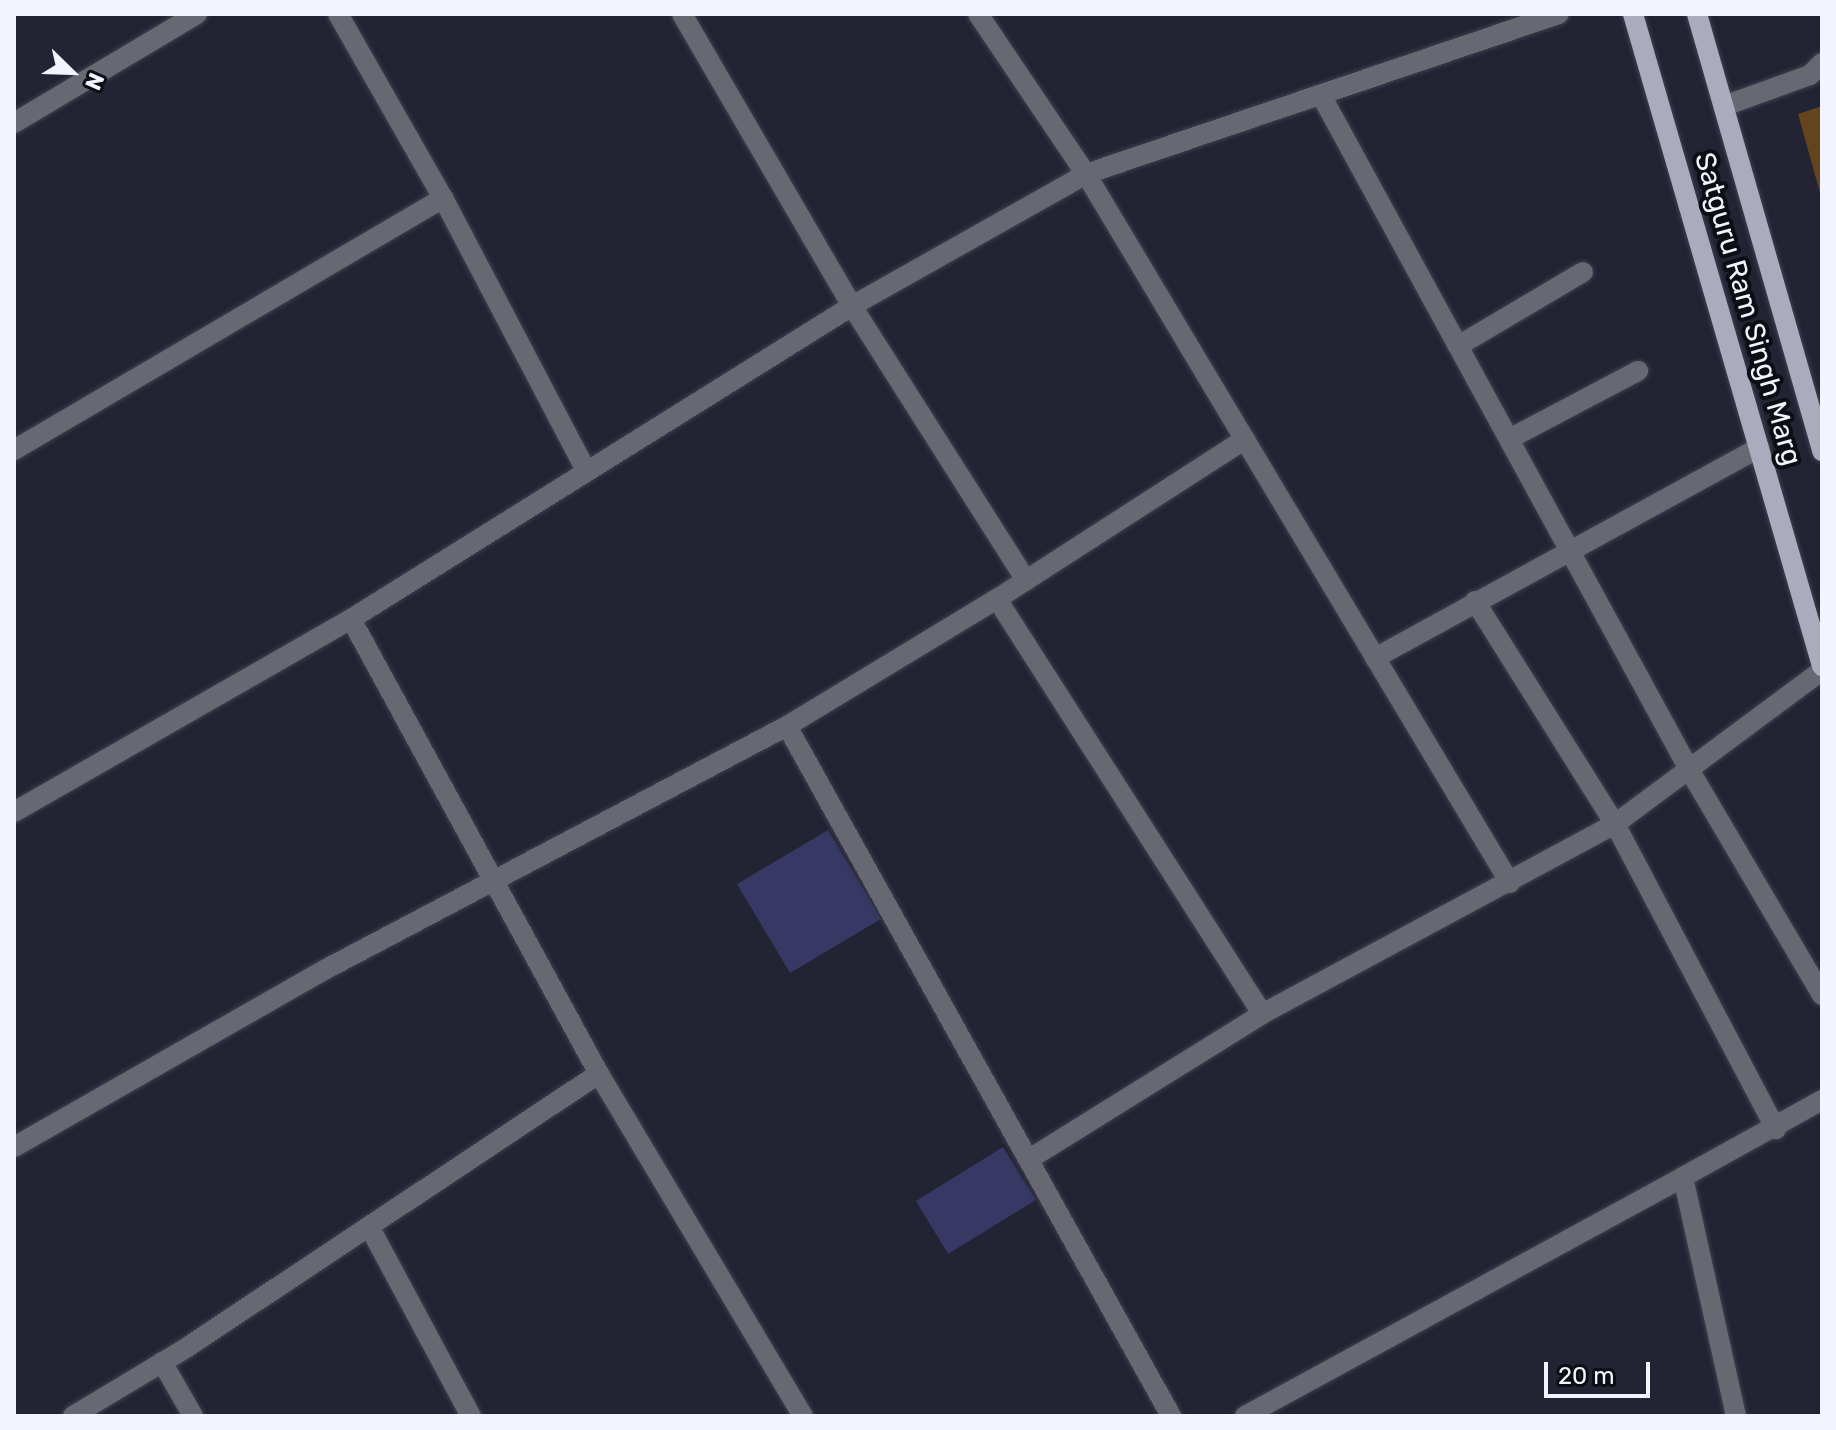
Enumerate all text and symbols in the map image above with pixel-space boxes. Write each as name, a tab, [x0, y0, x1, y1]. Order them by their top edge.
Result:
north arrow	[32, 32, 112, 112]
text: N	[79, 69, 110, 94]
street label: Satguru Ram Singh Marg	[1687, 149, 1809, 469]
scale bar	[1548, 1346, 1654, 1396]
text: 20 m	[1558, 1362, 1615, 1390]

